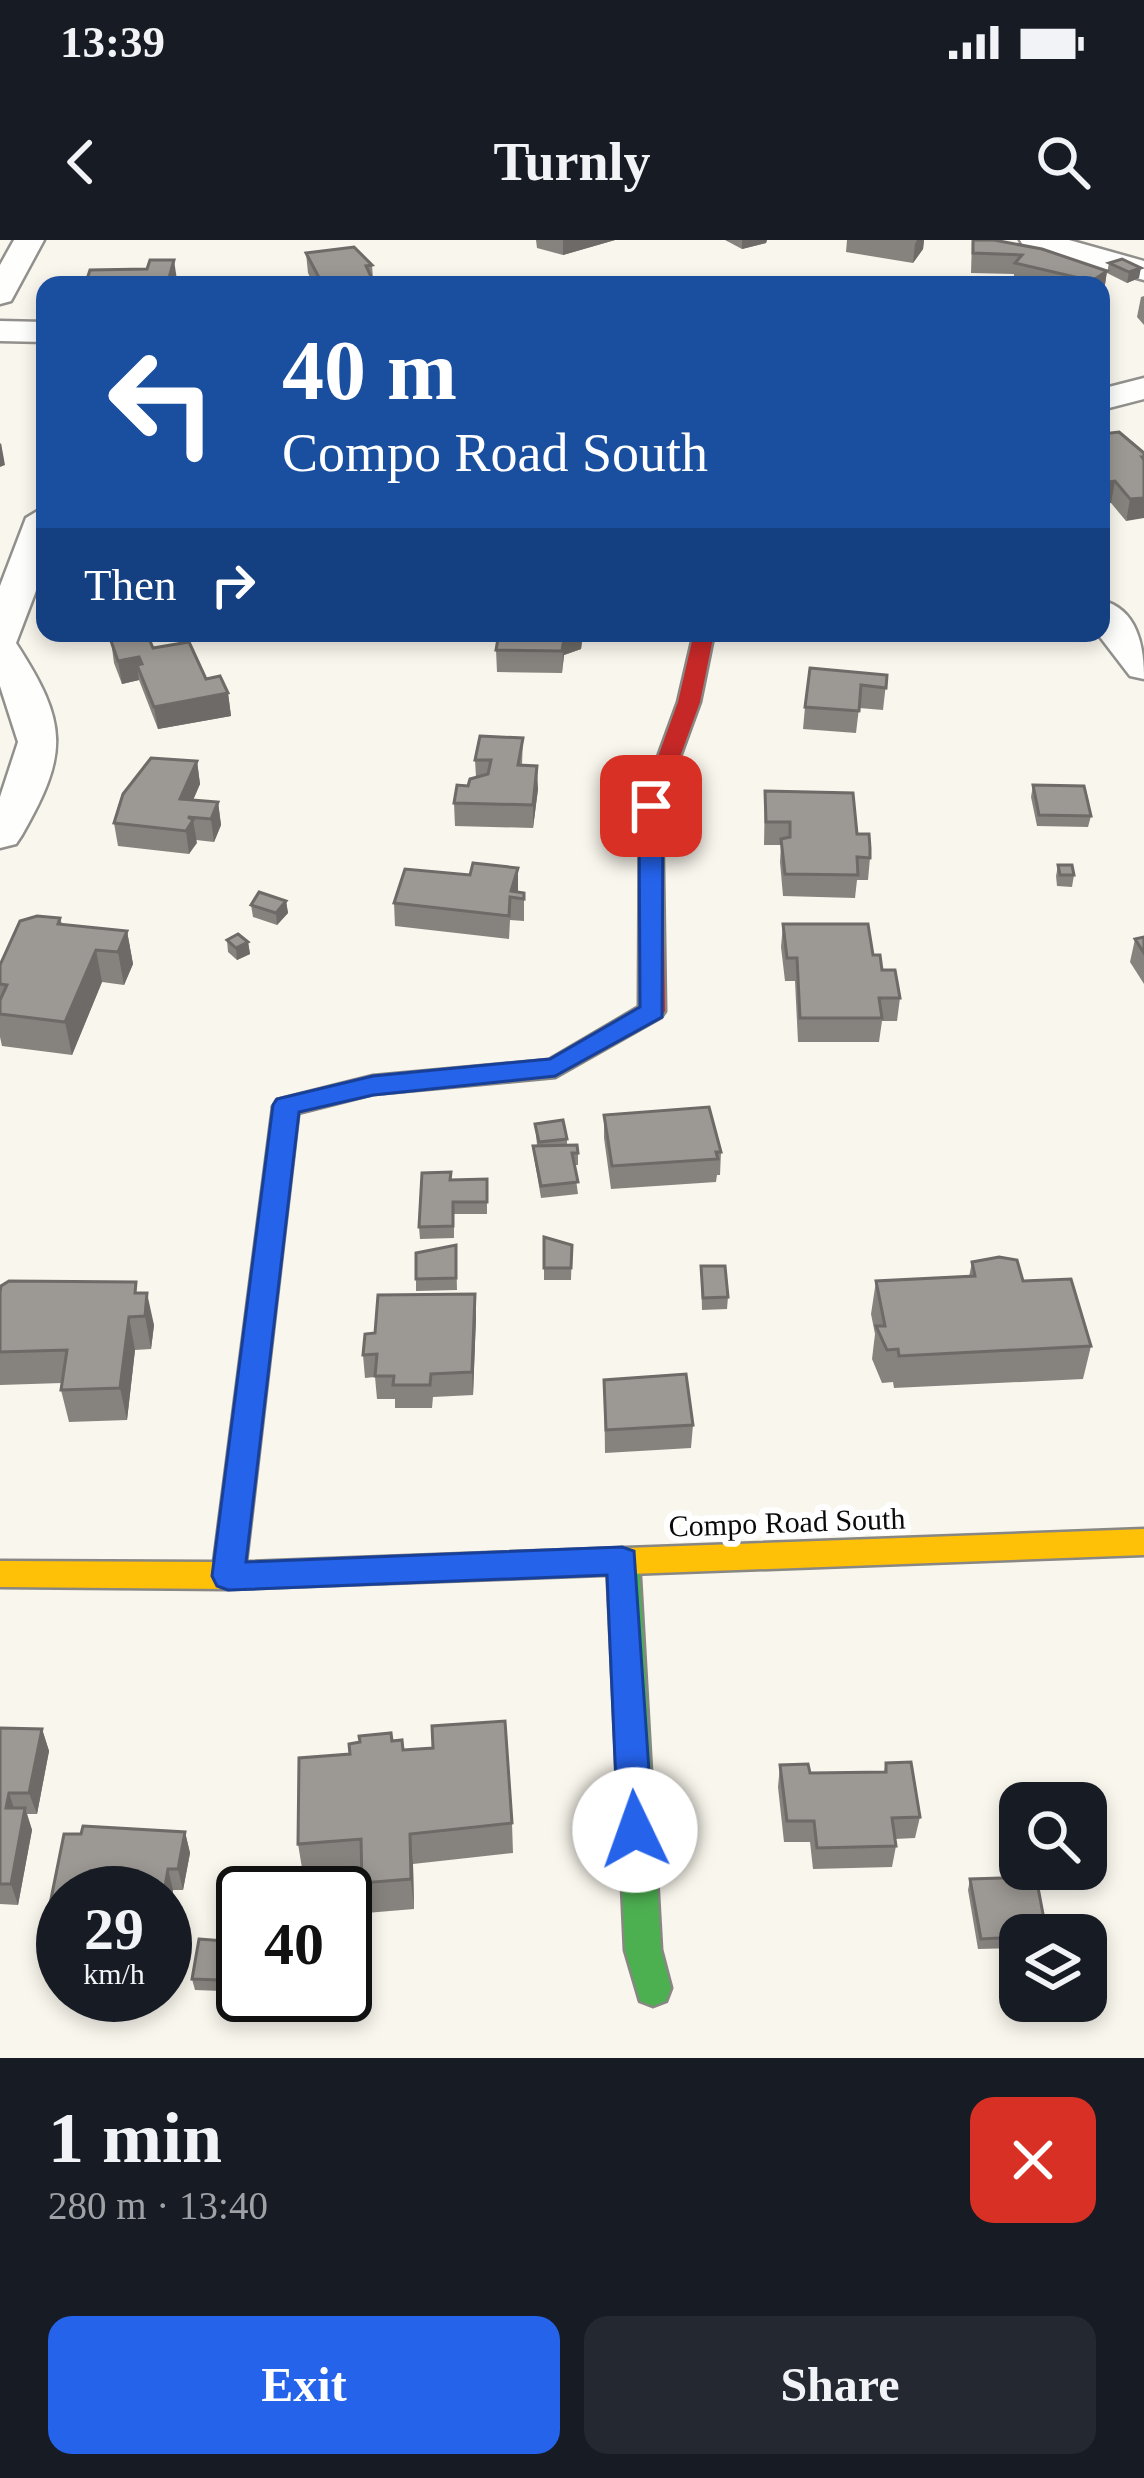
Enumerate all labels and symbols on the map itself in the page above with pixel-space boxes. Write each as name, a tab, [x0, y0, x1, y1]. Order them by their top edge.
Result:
pin	[600, 755, 702, 857]
street label: Compo Road South	[668, 1501, 906, 1543]
position arrow	[572, 1767, 698, 1893]
speed limit sign: 40	[216, 1866, 372, 2022]

